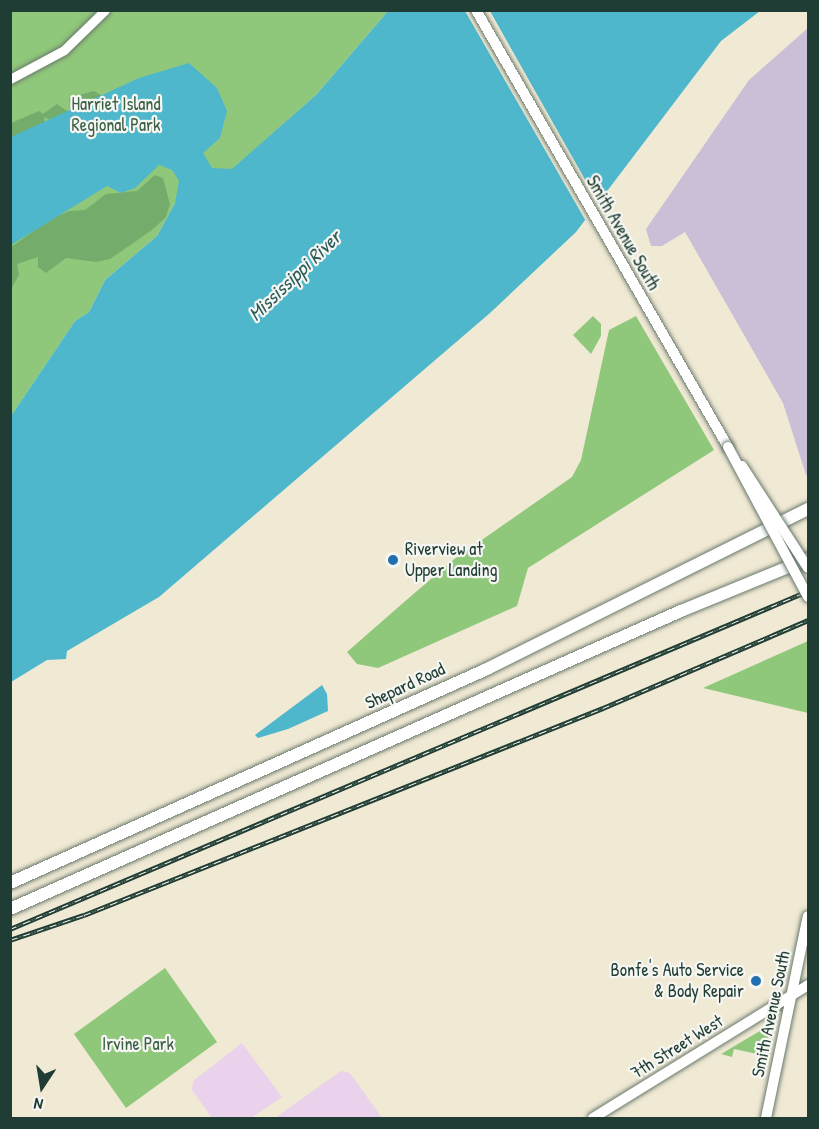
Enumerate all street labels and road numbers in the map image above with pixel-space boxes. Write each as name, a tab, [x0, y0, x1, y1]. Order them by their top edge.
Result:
street label: Smith Avenue South	[581, 172, 665, 294]
street label: Shepard Road	[362, 658, 448, 714]
street label: Smith Avenue South	[747, 949, 795, 1079]
street label: 7th Street West	[627, 1010, 727, 1084]

